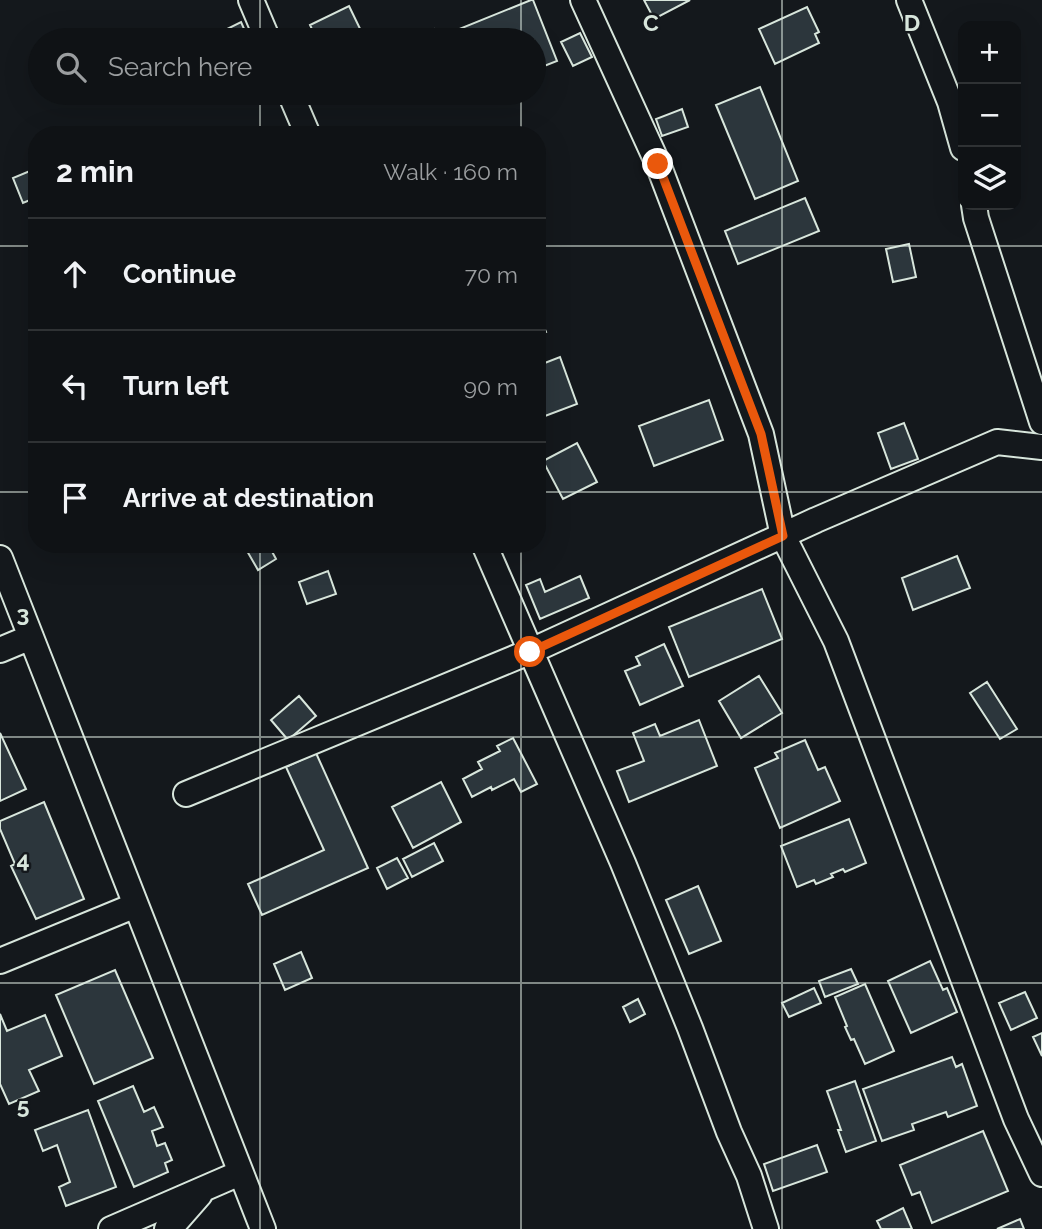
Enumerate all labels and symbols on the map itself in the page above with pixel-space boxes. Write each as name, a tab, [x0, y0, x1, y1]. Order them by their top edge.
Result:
text: C	[643, 9, 659, 36]
text: D	[904, 9, 920, 36]
route end	[642, 148, 673, 179]
text: 3	[17, 600, 29, 627]
route start	[514, 636, 545, 667]
text: 4	[16, 846, 30, 873]
text: 5	[17, 1092, 30, 1119]

